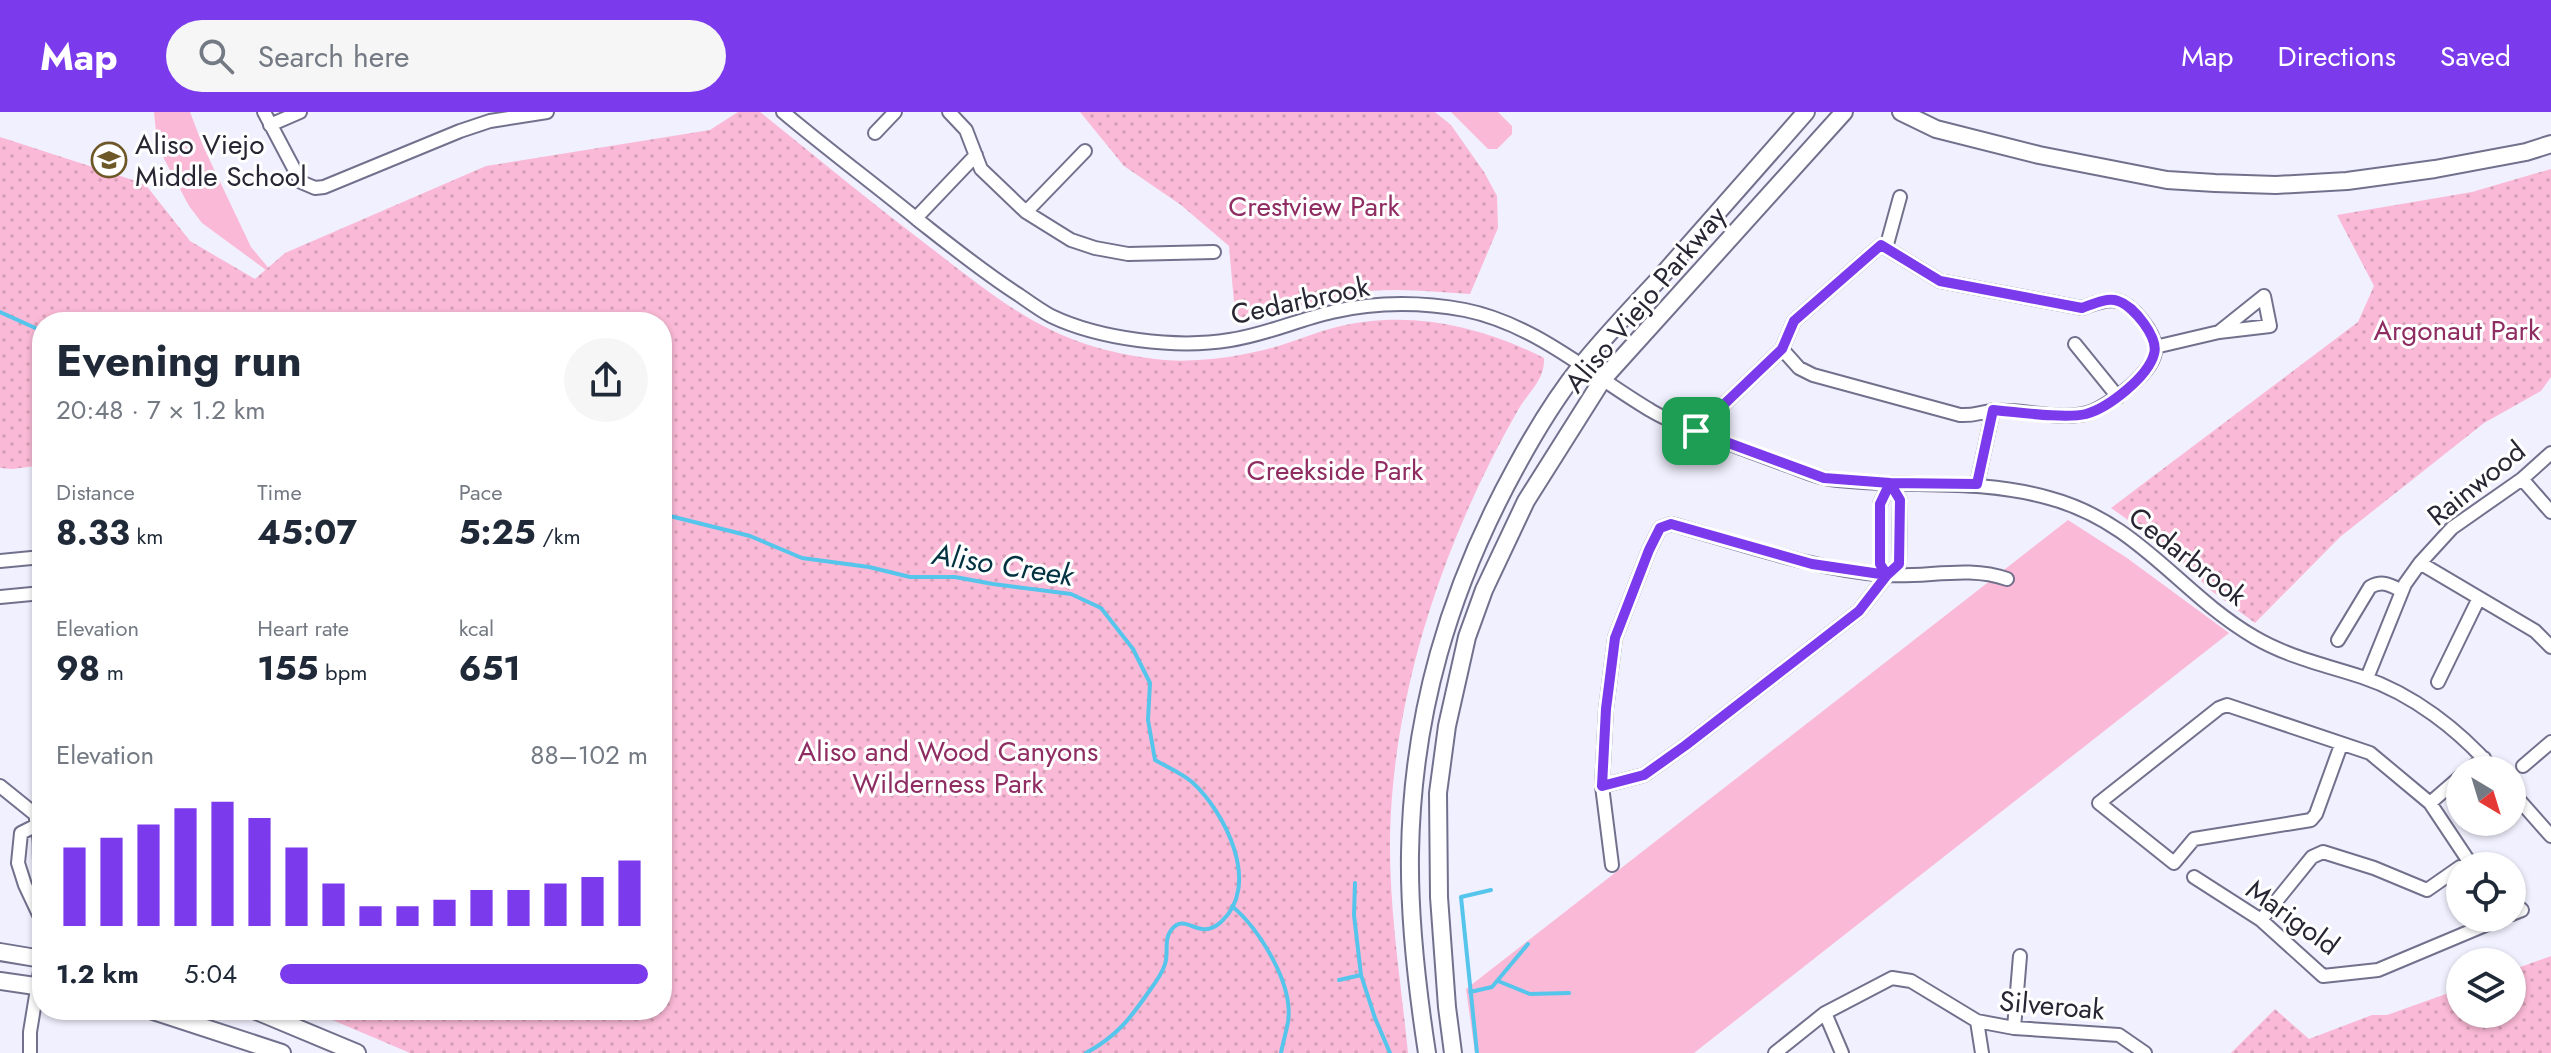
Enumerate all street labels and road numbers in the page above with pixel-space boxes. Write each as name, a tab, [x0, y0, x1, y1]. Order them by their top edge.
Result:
street label: Aliso Viejo Parkway	[1555, 196, 1736, 402]
street label: Cedarbrook	[1227, 266, 1374, 335]
street label: Rainwood	[2418, 431, 2534, 536]
street label: Cedarbrook	[2120, 497, 2256, 616]
street label: Marigold	[2238, 869, 2348, 965]
street label: Silveroak	[1998, 980, 2107, 1031]

